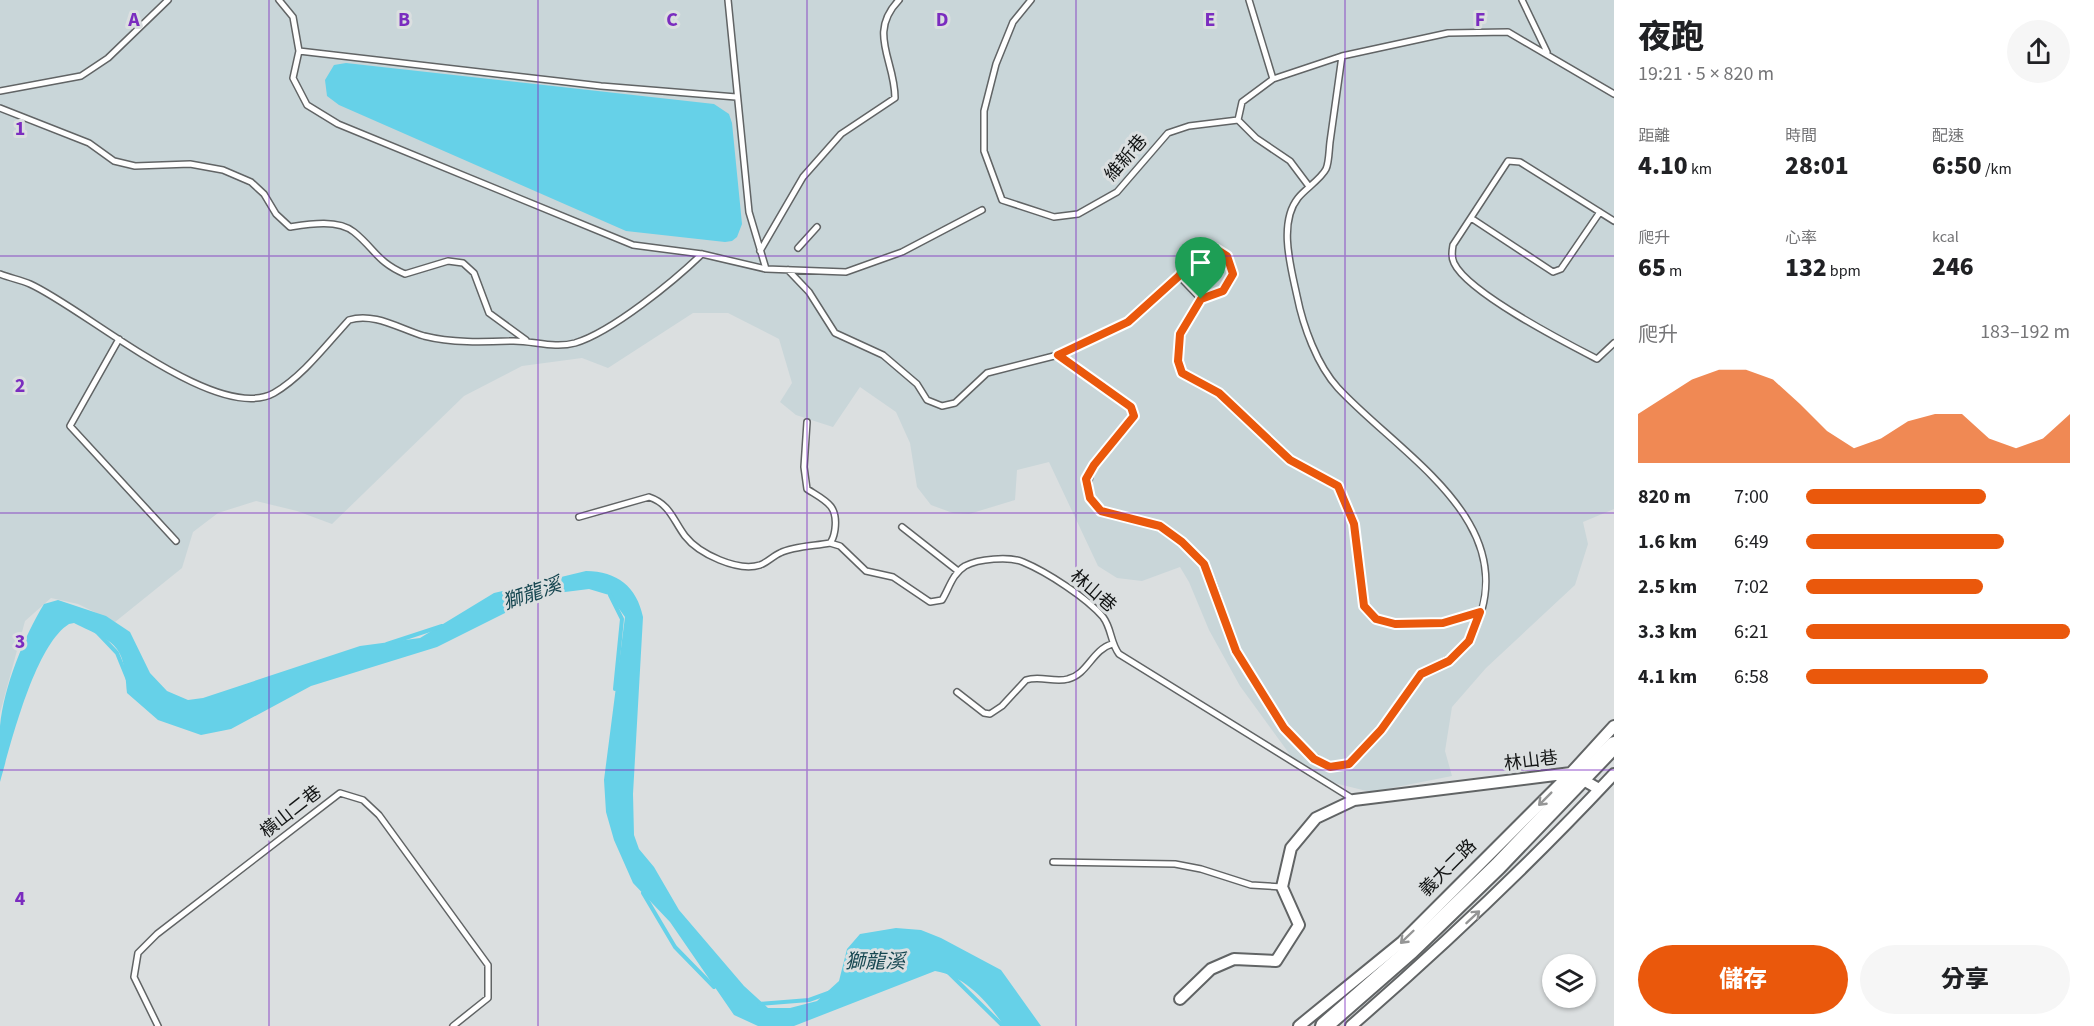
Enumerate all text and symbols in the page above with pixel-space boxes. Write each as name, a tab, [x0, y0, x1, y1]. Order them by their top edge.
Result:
text: A	[127, 6, 140, 34]
text: B	[398, 6, 410, 34]
text: C	[666, 6, 678, 34]
text: D	[936, 6, 948, 34]
text: E	[1205, 6, 1215, 34]
text: F	[1475, 6, 1485, 34]
text: 夜跑	[1638, 14, 1704, 61]
button: share	[2007, 20, 2070, 83]
text: 19:21 · 5 × 820 m	[1638, 60, 1774, 88]
text: 1	[15, 115, 25, 143]
text: 距離	[1638, 125, 1670, 147]
text: 時間	[1785, 125, 1817, 147]
text: 配速	[1932, 125, 1964, 147]
street label: 維新巷	[1099, 129, 1153, 187]
text: 4.10	[1638, 147, 1688, 184]
text: 28:01	[1785, 147, 1849, 184]
text: 6:50	[1932, 147, 1982, 184]
text: km	[1688, 158, 1712, 180]
text: /km	[1982, 158, 2012, 180]
text: kcal	[1932, 226, 1959, 248]
text: 爬升	[1638, 227, 1670, 249]
text: 心率	[1785, 227, 1817, 249]
pin	[1175, 237, 1226, 299]
icon: arrive	[1184, 246, 1217, 279]
text: 246	[1932, 248, 1974, 285]
text: 65	[1638, 249, 1666, 286]
text: 132	[1785, 249, 1827, 286]
text: m	[1666, 260, 1682, 282]
text: bpm	[1827, 260, 1861, 282]
text: 183–192 m	[1980, 318, 2070, 346]
text: 爬升	[1638, 321, 1678, 349]
text: 2	[15, 372, 25, 400]
text: 820 m	[1638, 483, 1691, 511]
text: 7:00	[1734, 483, 1769, 511]
text: 1.6 km	[1638, 528, 1697, 556]
text: 6:49	[1734, 528, 1769, 556]
street label: 林山巷	[1064, 564, 1122, 618]
water label: 獅龍溪	[499, 570, 568, 617]
text: 2.5 km	[1638, 573, 1697, 601]
text: 7:02	[1734, 573, 1769, 601]
text: 3.3 km	[1638, 618, 1697, 646]
text: 6:21	[1734, 618, 1769, 646]
text: 3	[15, 628, 25, 656]
text: 4.1 km	[1638, 663, 1697, 691]
text: 6:58	[1734, 663, 1769, 691]
street label: 林山巷	[1503, 745, 1559, 777]
street label: 橫山二巷	[255, 780, 327, 844]
one-way arrow	[1537, 792, 1552, 807]
street label: 義大二路	[1414, 834, 1482, 902]
text: 4	[15, 885, 26, 913]
one-way arrow	[1465, 910, 1480, 924]
one-way arrow	[1399, 930, 1414, 944]
button: 儲存	[1638, 945, 1848, 1014]
button: 分享	[1860, 945, 2070, 1014]
water label: 獅龍溪	[845, 948, 908, 976]
map controls	[1542, 954, 1596, 1008]
button: layers	[1542, 954, 1596, 1008]

